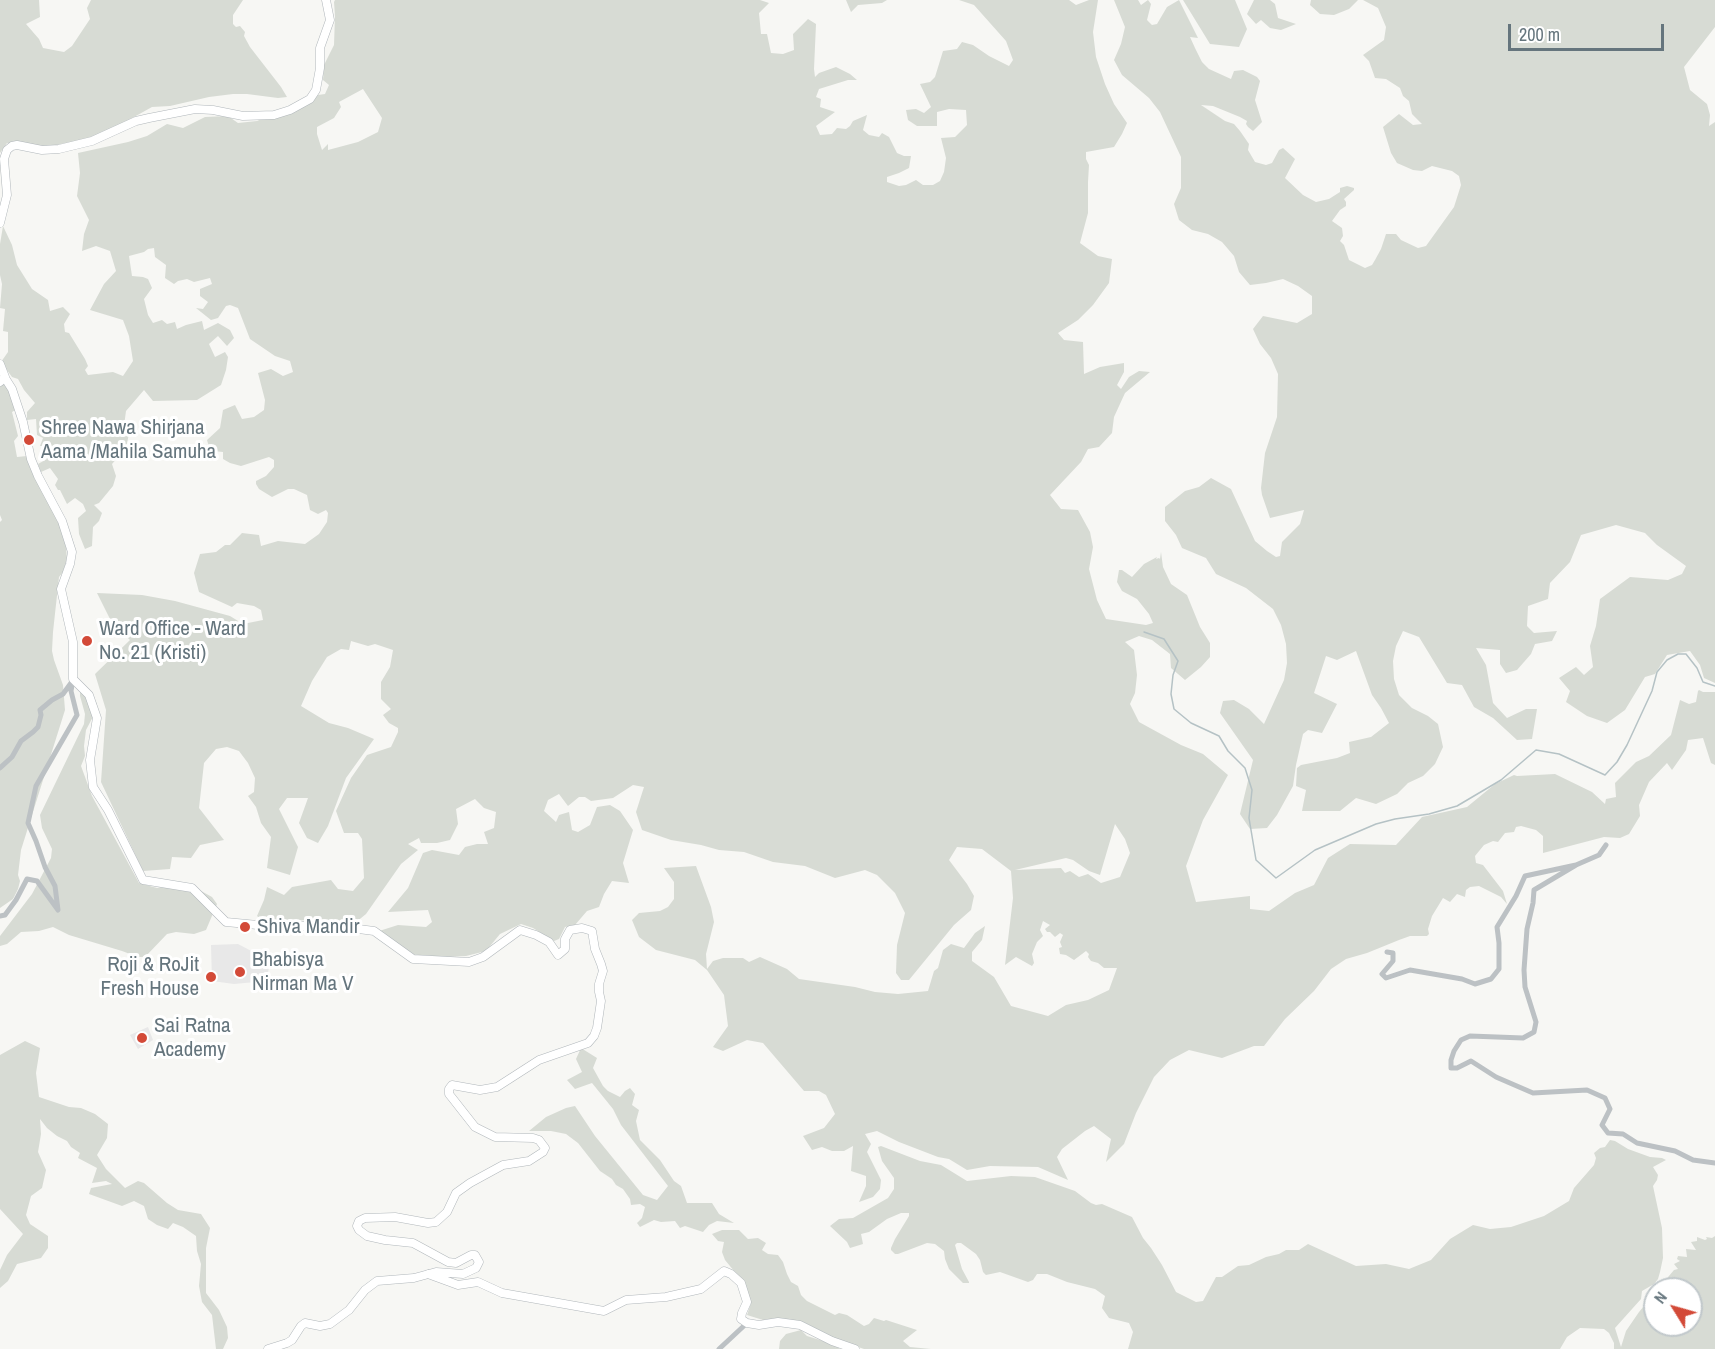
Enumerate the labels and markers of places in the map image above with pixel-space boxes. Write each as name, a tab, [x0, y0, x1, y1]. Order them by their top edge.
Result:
place label: Shree Nawa Shirjana Aama /Mahila Samuha	[41, 415, 216, 465]
marker: Shree Nawa Shirjana Aama /Mahila Samuha	[22, 433, 36, 447]
place label: Ward Office - Ward No. 21 (Kristi)	[99, 616, 246, 666]
marker: Ward Office - Ward No. 21 (Kristi)	[80, 634, 94, 648]
place label: Shiva Mandir	[257, 914, 359, 940]
marker: Shiva Mandir	[238, 920, 252, 934]
place label: Bhabisya Nirman Ma V	[252, 947, 353, 997]
place label: Roji & RoJit Fresh House	[100, 952, 199, 1002]
marker: Bhabisya Nirman Ma V	[233, 965, 247, 979]
marker: Roji & RoJit Fresh House	[204, 970, 218, 984]
place label: Sai Ratna Academy	[154, 1013, 231, 1063]
marker: Sai Ratna Academy	[135, 1031, 149, 1045]

